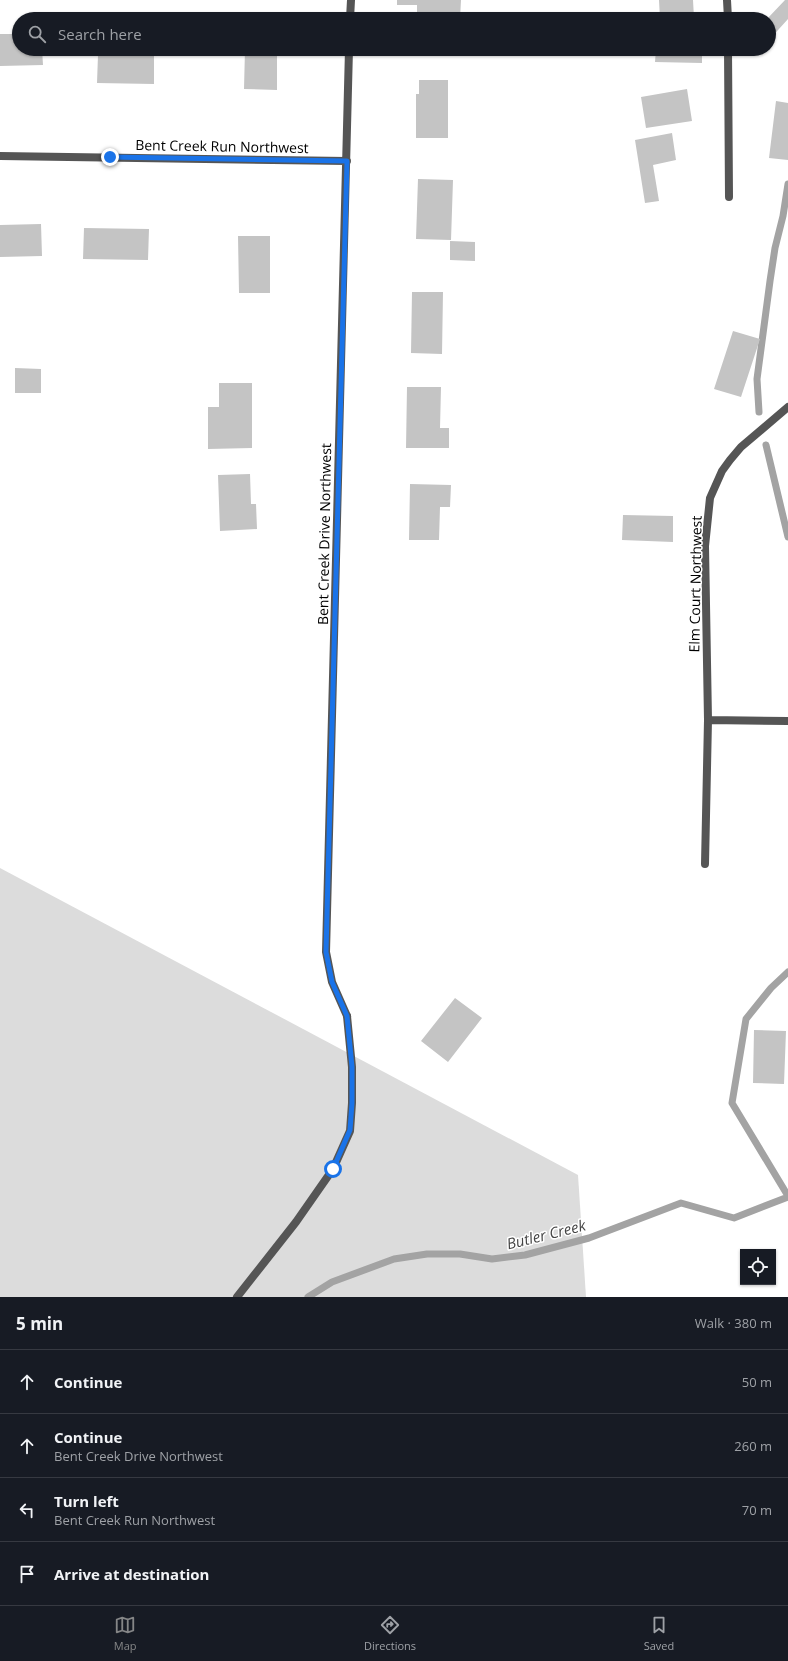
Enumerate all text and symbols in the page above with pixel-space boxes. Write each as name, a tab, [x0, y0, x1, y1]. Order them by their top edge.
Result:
search box	[12, 12, 776, 56]
icon: search	[26, 23, 48, 45]
text: Search here	[58, 24, 142, 44]
street label: Bent Creek Run Northwest	[135, 135, 309, 157]
route end	[101, 148, 119, 166]
street label: Bent Creek Drive Northwest	[313, 443, 335, 625]
street label: Elm Court Northwest	[684, 515, 706, 653]
route start	[324, 1160, 342, 1178]
water label: Butler Creek	[504, 1214, 588, 1253]
map controls	[740, 1249, 776, 1285]
button: locate	[740, 1249, 776, 1285]
text: 5 min	[16, 1312, 63, 1335]
text: Walk · 380 m	[695, 1314, 772, 1332]
icon: ahead	[16, 1371, 38, 1393]
text: Continue	[54, 1372, 122, 1392]
text: 50 m	[742, 1373, 772, 1391]
text: Continue	[54, 1427, 122, 1447]
icon: ahead	[16, 1435, 38, 1457]
text: 260 m	[734, 1437, 772, 1455]
text: Bent Creek Drive Northwest	[54, 1447, 223, 1465]
text: Turn left	[54, 1491, 119, 1511]
icon: left	[16, 1499, 38, 1521]
text: 70 m	[742, 1501, 772, 1519]
text: Bent Creek Run Northwest	[54, 1511, 215, 1529]
icon: arrive	[16, 1563, 38, 1585]
text: Arrive at destination	[54, 1564, 209, 1584]
tab: Map	[114, 1614, 137, 1653]
tab: Directions	[364, 1614, 416, 1653]
tab: Saved	[644, 1614, 674, 1653]

